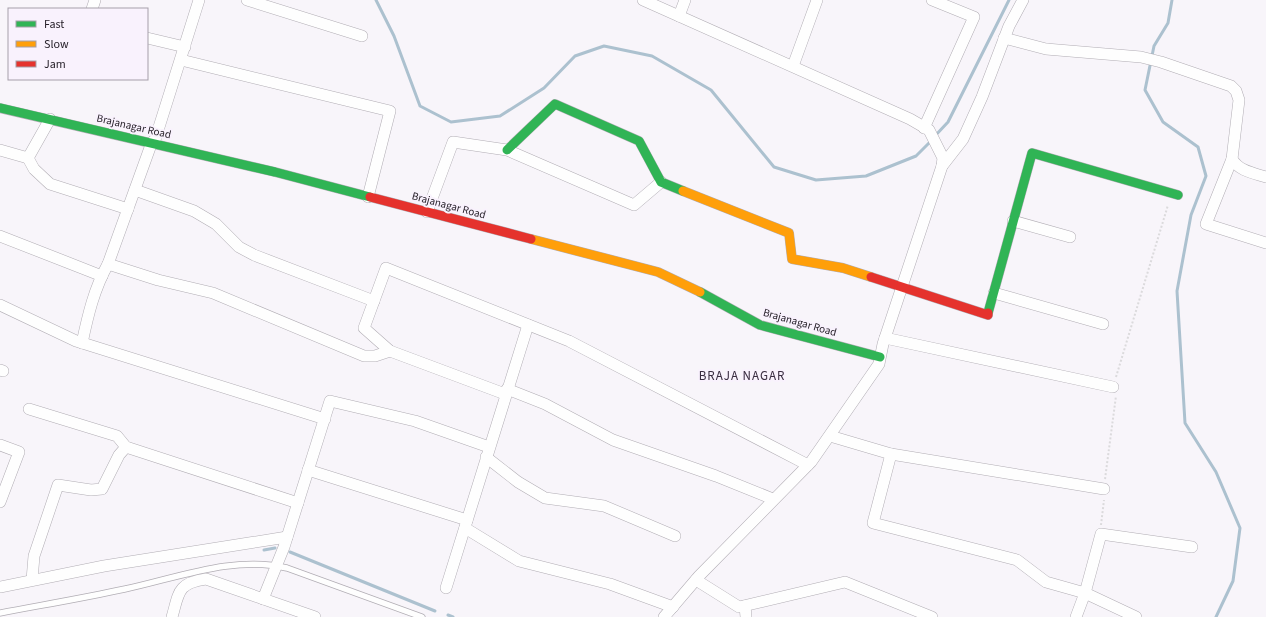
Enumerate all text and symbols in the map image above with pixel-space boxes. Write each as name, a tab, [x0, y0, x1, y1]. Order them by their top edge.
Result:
legend	[8, 8, 148, 80]
text: Fast	[44, 16, 64, 33]
text: Slow	[44, 36, 69, 53]
text: Jam	[44, 56, 66, 73]
street label: Brajanagar Road	[95, 111, 173, 142]
street label: Brajanagar Road	[410, 188, 487, 223]
street label: Brajanagar Road	[761, 305, 838, 340]
district label: BRAJA NAGAR	[699, 367, 785, 385]

